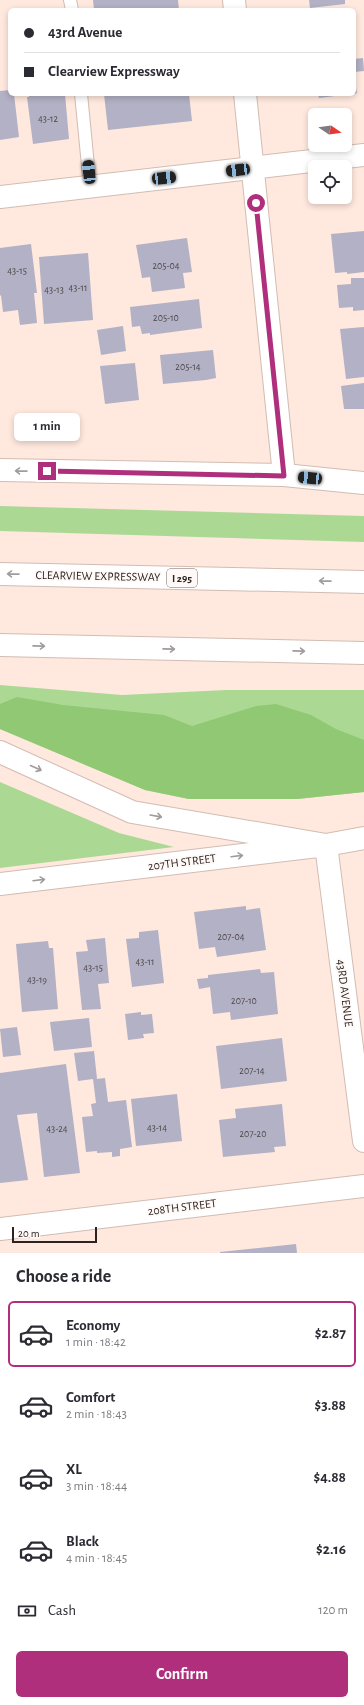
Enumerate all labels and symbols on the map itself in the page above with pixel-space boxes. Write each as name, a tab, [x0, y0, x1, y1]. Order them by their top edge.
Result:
north arrow	[308, 108, 352, 152]
house number: 43-12	[38, 114, 58, 124]
car	[82, 159, 96, 185]
car	[225, 163, 251, 177]
car	[151, 171, 177, 185]
route start	[247, 194, 265, 212]
house number: 205-04	[152, 261, 180, 271]
house number: 43-15	[7, 266, 27, 276]
house number: 43-11	[69, 283, 87, 293]
house number: 43-13	[44, 285, 64, 295]
house number: 205-10	[153, 313, 179, 323]
house number: 205-14	[175, 362, 201, 372]
callout: 1 min	[14, 413, 80, 441]
route end	[38, 462, 56, 480]
one-way arrow	[15, 467, 28, 474]
car	[298, 471, 322, 485]
street label: CLEARVIEW EXPRESSWAY	[35, 569, 161, 583]
road number: I 295	[167, 569, 197, 587]
one-way arrow	[7, 570, 20, 578]
one-way arrow	[319, 577, 332, 585]
one-way arrow	[32, 642, 45, 650]
one-way arrow	[162, 645, 175, 653]
one-way arrow	[292, 648, 305, 655]
one-way arrow	[29, 765, 41, 772]
one-way arrow	[149, 812, 162, 820]
street label: 207TH STREET	[147, 852, 217, 872]
one-way arrow	[230, 852, 243, 859]
one-way arrow	[32, 876, 45, 884]
house number: 207-04	[217, 932, 245, 942]
house number: 43-11	[136, 957, 154, 967]
street label: 43RD AVENUE	[335, 959, 355, 1028]
house number: 43-15	[83, 963, 103, 973]
house number: 43-19	[27, 975, 47, 985]
house number: 207-10	[231, 996, 257, 1006]
house number: 207-14	[239, 1066, 265, 1076]
house number: 43-14	[147, 1123, 167, 1133]
house number: 43-24	[46, 1124, 68, 1134]
house number: 207-20	[240, 1129, 266, 1139]
street label: 208TH STREET	[147, 1197, 217, 1217]
scale bar	[12, 1225, 97, 1244]

